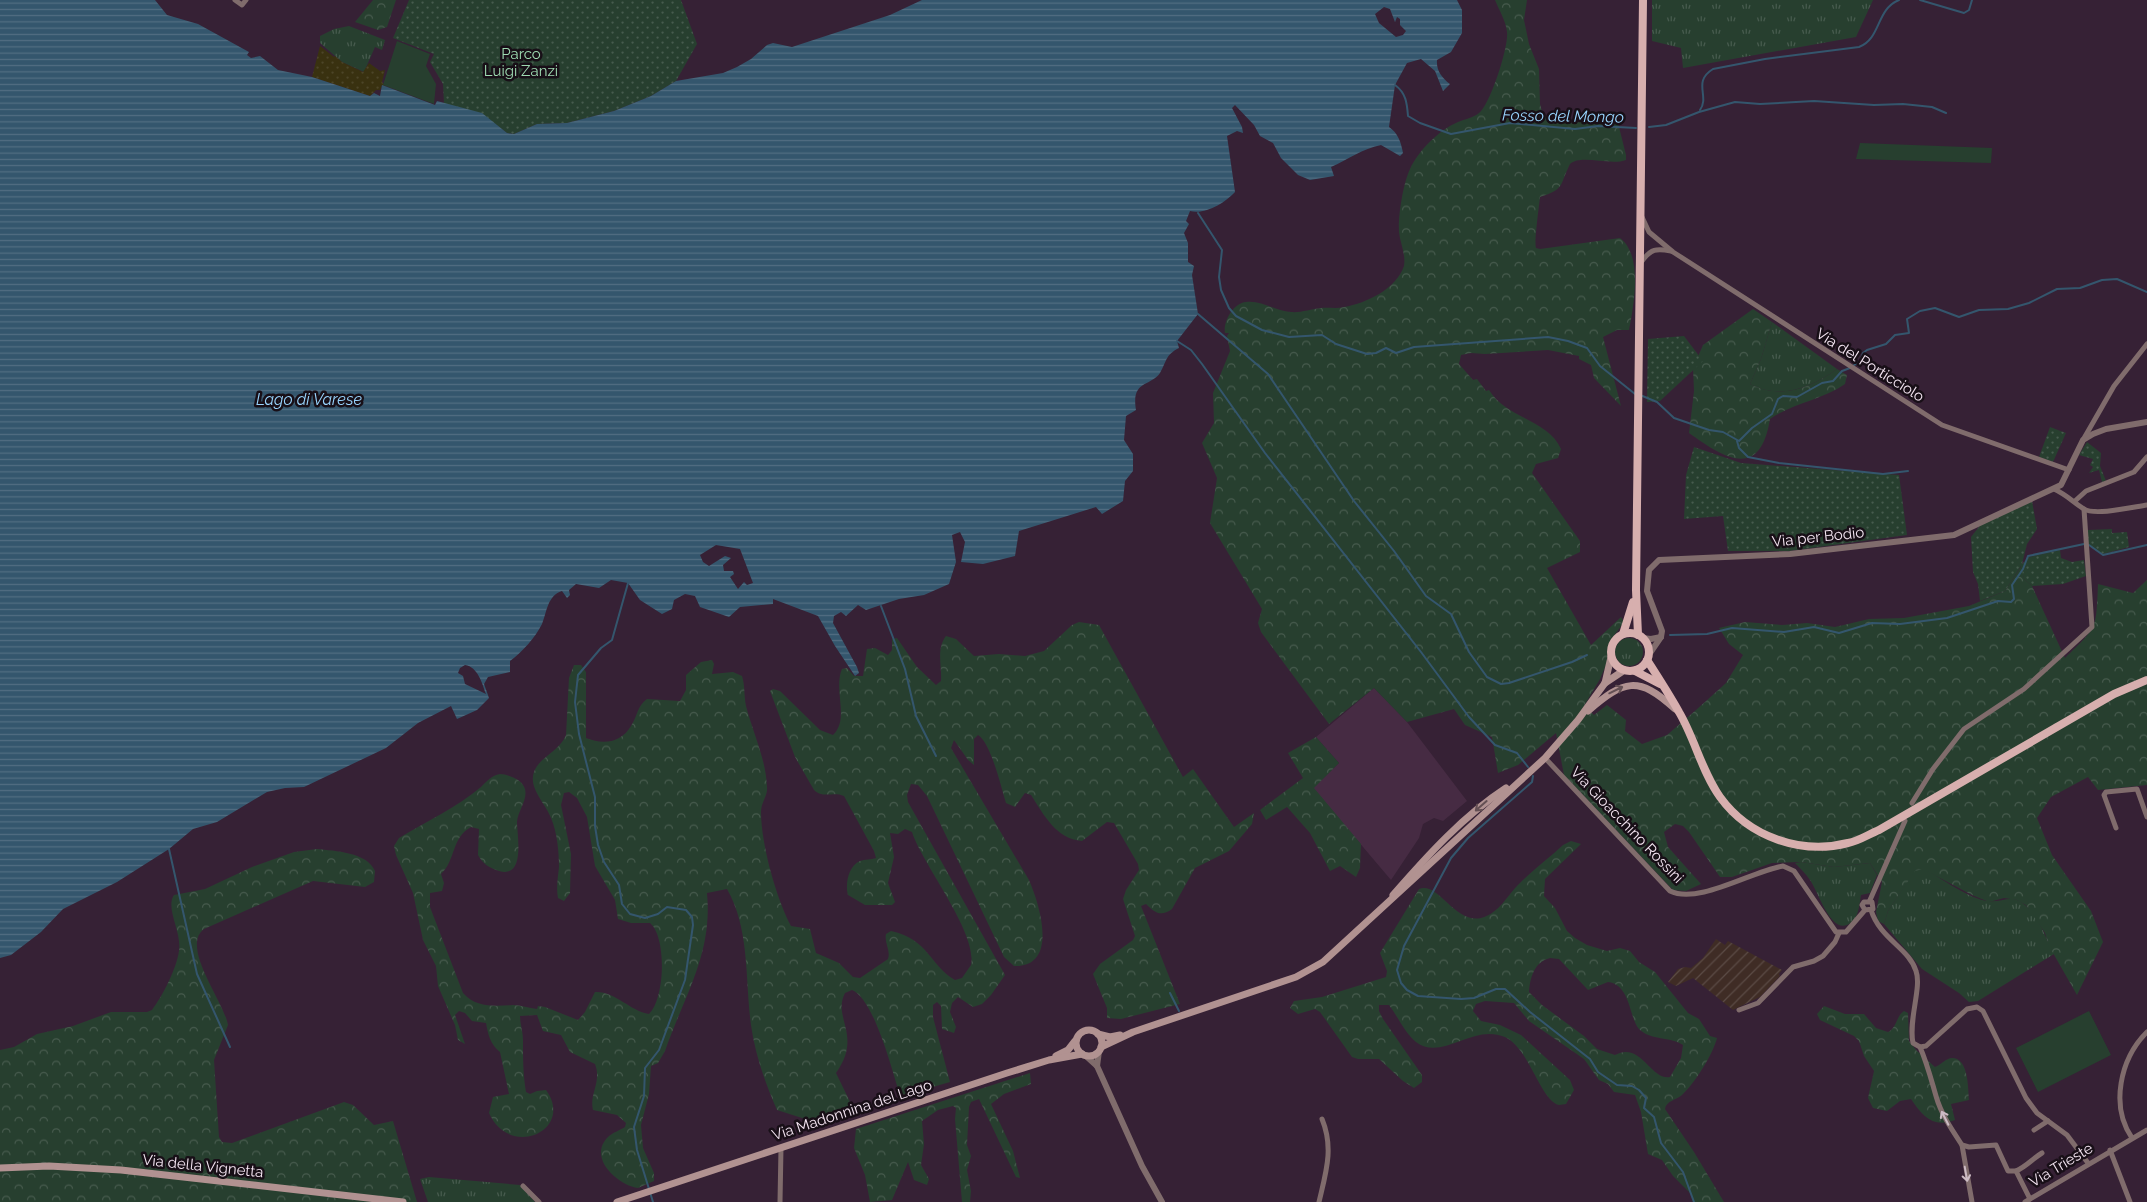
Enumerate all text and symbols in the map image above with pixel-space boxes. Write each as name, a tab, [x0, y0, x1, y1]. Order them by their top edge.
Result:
park label: Parco Luigi Zanzi	[484, 45, 558, 80]
water label: Fosso del Mongo	[1502, 105, 1624, 127]
street label: Via del Porticciolo	[1813, 324, 1928, 406]
water label: Lago di Varese	[256, 390, 362, 409]
street label: Via per Bodio	[1771, 523, 1865, 551]
one-way arrow	[1608, 685, 1623, 694]
street label: Via Gioacchino Rossini	[1567, 763, 1687, 887]
one-way arrow	[1475, 800, 1488, 811]
street label: Via Madonnina del Lago	[770, 1076, 934, 1144]
one-way arrow	[1940, 1111, 1949, 1126]
street label: Via Trieste	[2026, 1139, 2096, 1191]
street label: Via della Vignetta	[142, 1151, 264, 1181]
one-way arrow	[1962, 1165, 1972, 1181]

